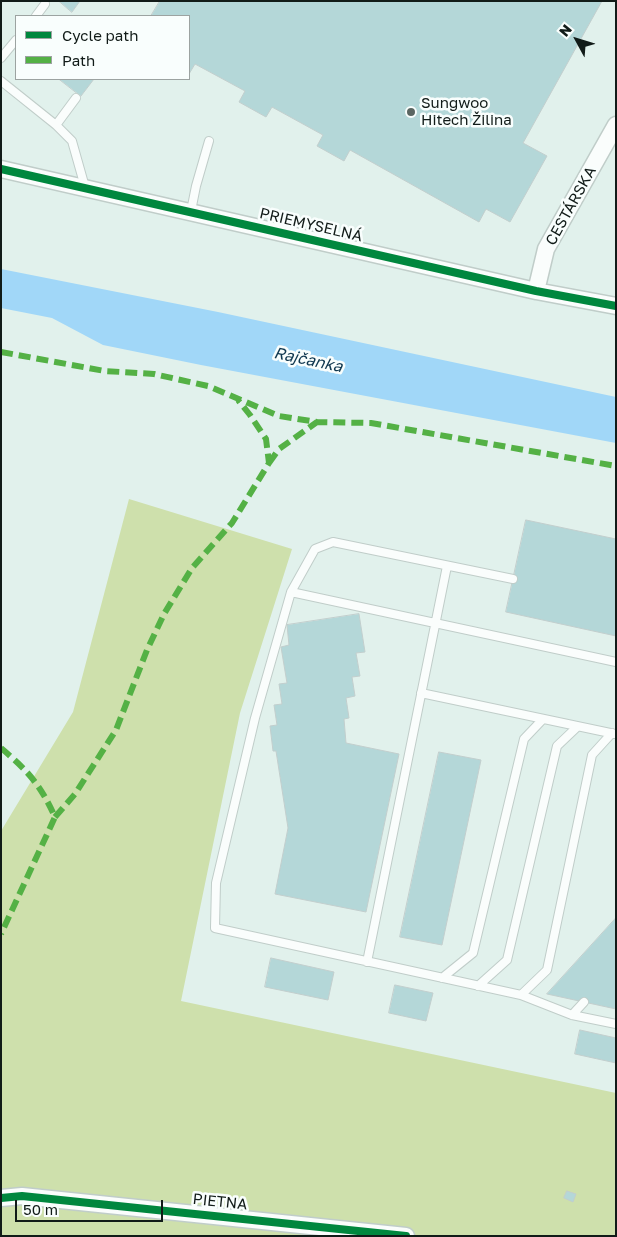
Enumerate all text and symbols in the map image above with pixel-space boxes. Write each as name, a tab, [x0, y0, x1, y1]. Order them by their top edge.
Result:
legend	[15, 15, 190, 80]
north arrow	[552, 15, 602, 65]
text: N	[555, 21, 575, 40]
text: Cycle path	[62, 26, 138, 44]
text: Path	[62, 51, 95, 69]
place label: Sungwoo Hitech Žilina	[421, 94, 512, 129]
marker: Sungwoo Hitech Žilina	[405, 106, 417, 118]
street label: CESTÁRSKA	[542, 163, 600, 249]
street label: PRIEMYSELNÁ	[258, 204, 364, 246]
water label: Rajčanka	[272, 343, 344, 377]
scale bar	[18, 1190, 165, 1222]
street label: PIETNA	[192, 1190, 248, 1214]
text: 50 m	[23, 1200, 58, 1218]

